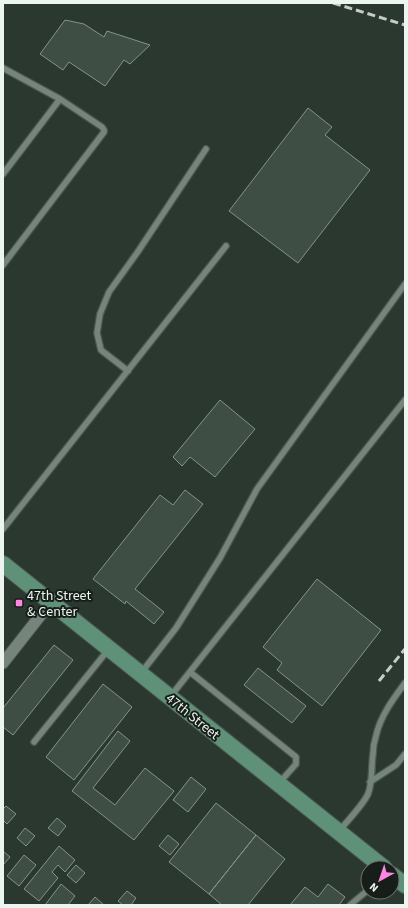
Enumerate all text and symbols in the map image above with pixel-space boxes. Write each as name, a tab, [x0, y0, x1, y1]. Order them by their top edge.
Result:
place label: 47th Street & Center	[27, 586, 91, 622]
marker: 47th Street & Center	[14, 598, 24, 608]
street label: 47th Street	[161, 689, 224, 745]
north arrow	[360, 860, 400, 900]
text: N	[366, 879, 382, 895]

